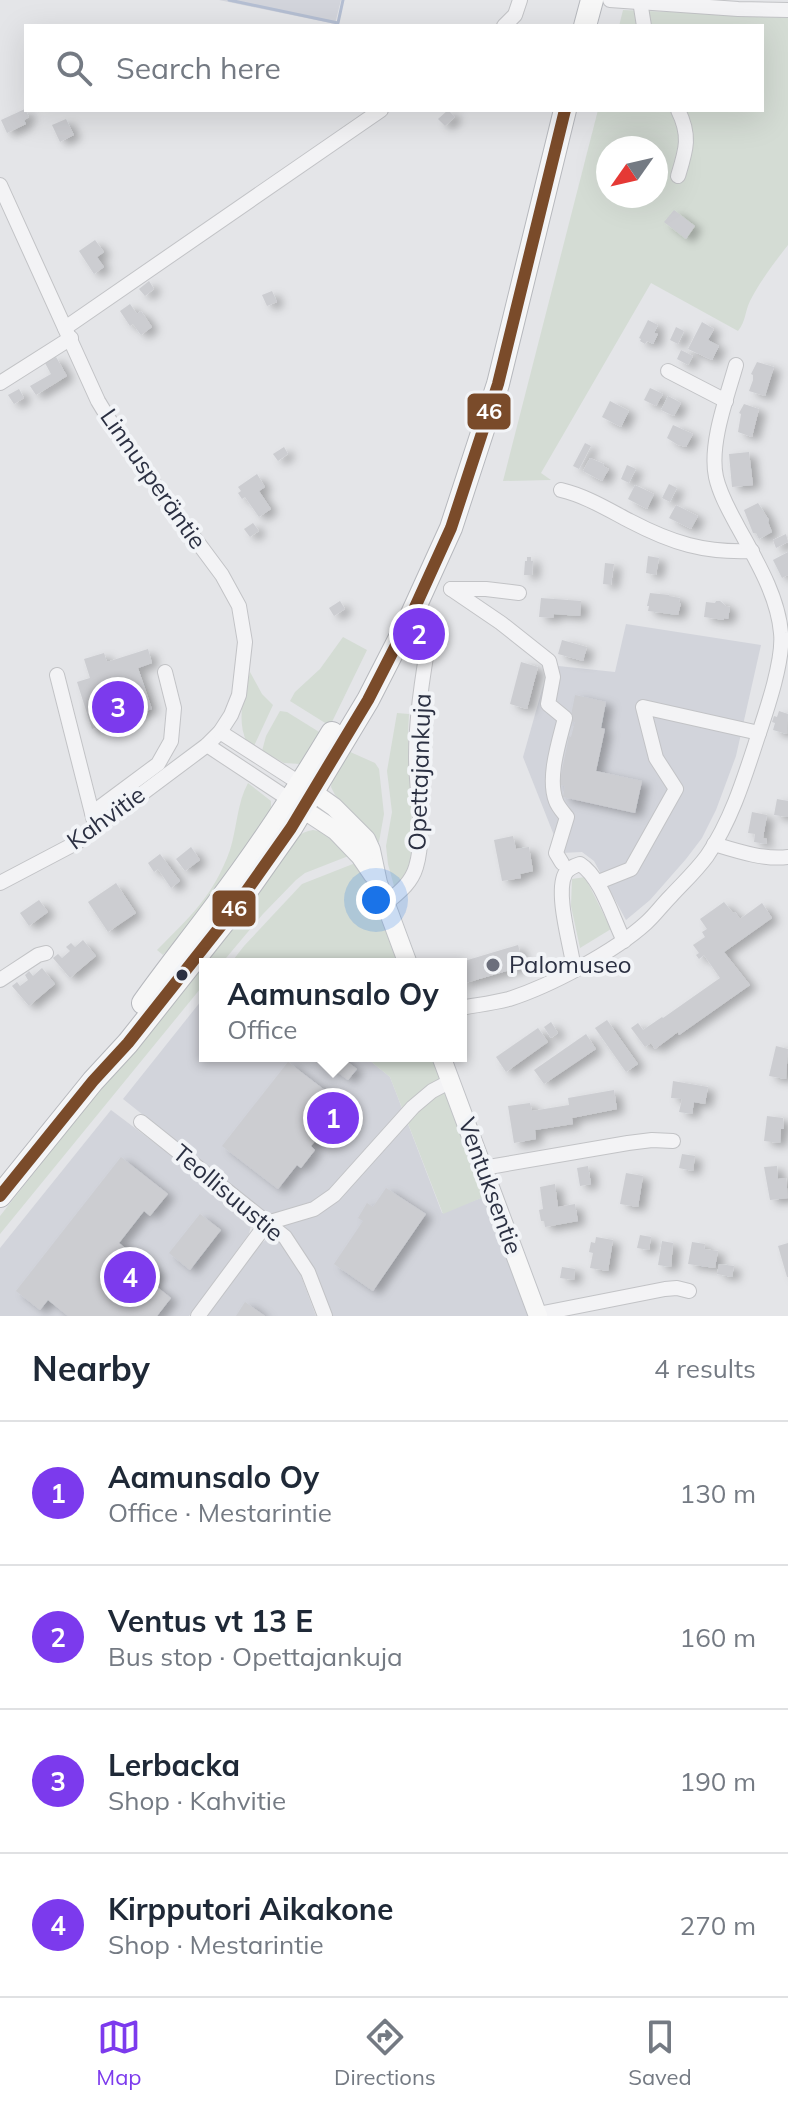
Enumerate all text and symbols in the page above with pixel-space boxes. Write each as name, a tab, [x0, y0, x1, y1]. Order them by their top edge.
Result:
search box	[24, 24, 764, 112]
icon: search	[52, 46, 96, 90]
text: Search here	[116, 49, 281, 87]
north arrow	[596, 136, 668, 208]
line badge: 46	[466, 392, 512, 431]
text: 46	[476, 397, 502, 425]
street label: Linnusperäntie	[94, 402, 213, 554]
pin: 2	[393, 604, 445, 664]
pin: 3	[92, 677, 144, 737]
street label: Opettajankuja	[401, 693, 437, 851]
street label: Kahvitie	[61, 779, 150, 856]
your location	[356, 880, 396, 920]
line badge: 46	[211, 889, 257, 928]
text: 46	[221, 894, 247, 922]
place label: Palomuseo	[509, 949, 631, 979]
marker: Palomuseo	[484, 956, 502, 974]
popup	[199, 958, 467, 1062]
unlabelled marker	[174, 967, 190, 983]
text: Aamunsalo Oy	[227, 975, 439, 1013]
text: Office	[227, 1013, 297, 1046]
pin: 1	[307, 1088, 359, 1148]
street label: Ventuksentie	[452, 1113, 529, 1258]
street label: Teollisuustie	[167, 1137, 290, 1247]
pin: 4	[104, 1247, 156, 1307]
text: Nearby	[32, 1347, 150, 1390]
text: 4 results	[654, 1352, 756, 1385]
text: Aamunsalo Oy	[108, 1458, 319, 1496]
text: 1	[50, 1477, 66, 1510]
text: 130 m	[680, 1477, 756, 1510]
text: Office · Mestarintie	[108, 1496, 332, 1529]
text: Ventus vt 13 E	[108, 1602, 313, 1640]
text: 2	[50, 1621, 66, 1654]
text: 160 m	[680, 1621, 756, 1654]
text: Bus stop · Opettajankuja	[108, 1640, 403, 1673]
text: Lerbacka	[108, 1746, 240, 1784]
text: 3	[50, 1765, 66, 1798]
text: 190 m	[680, 1765, 756, 1798]
text: Shop · Kahvitie	[108, 1784, 286, 1817]
text: Kirpputori Aikakone	[108, 1890, 393, 1928]
text: 4	[50, 1909, 66, 1942]
text: 270 m	[680, 1909, 756, 1942]
text: Shop · Mestarintie	[108, 1928, 324, 1961]
tab: Map	[96, 2015, 142, 2091]
tab: Directions	[334, 2015, 436, 2091]
tab: Saved	[628, 2015, 692, 2091]

